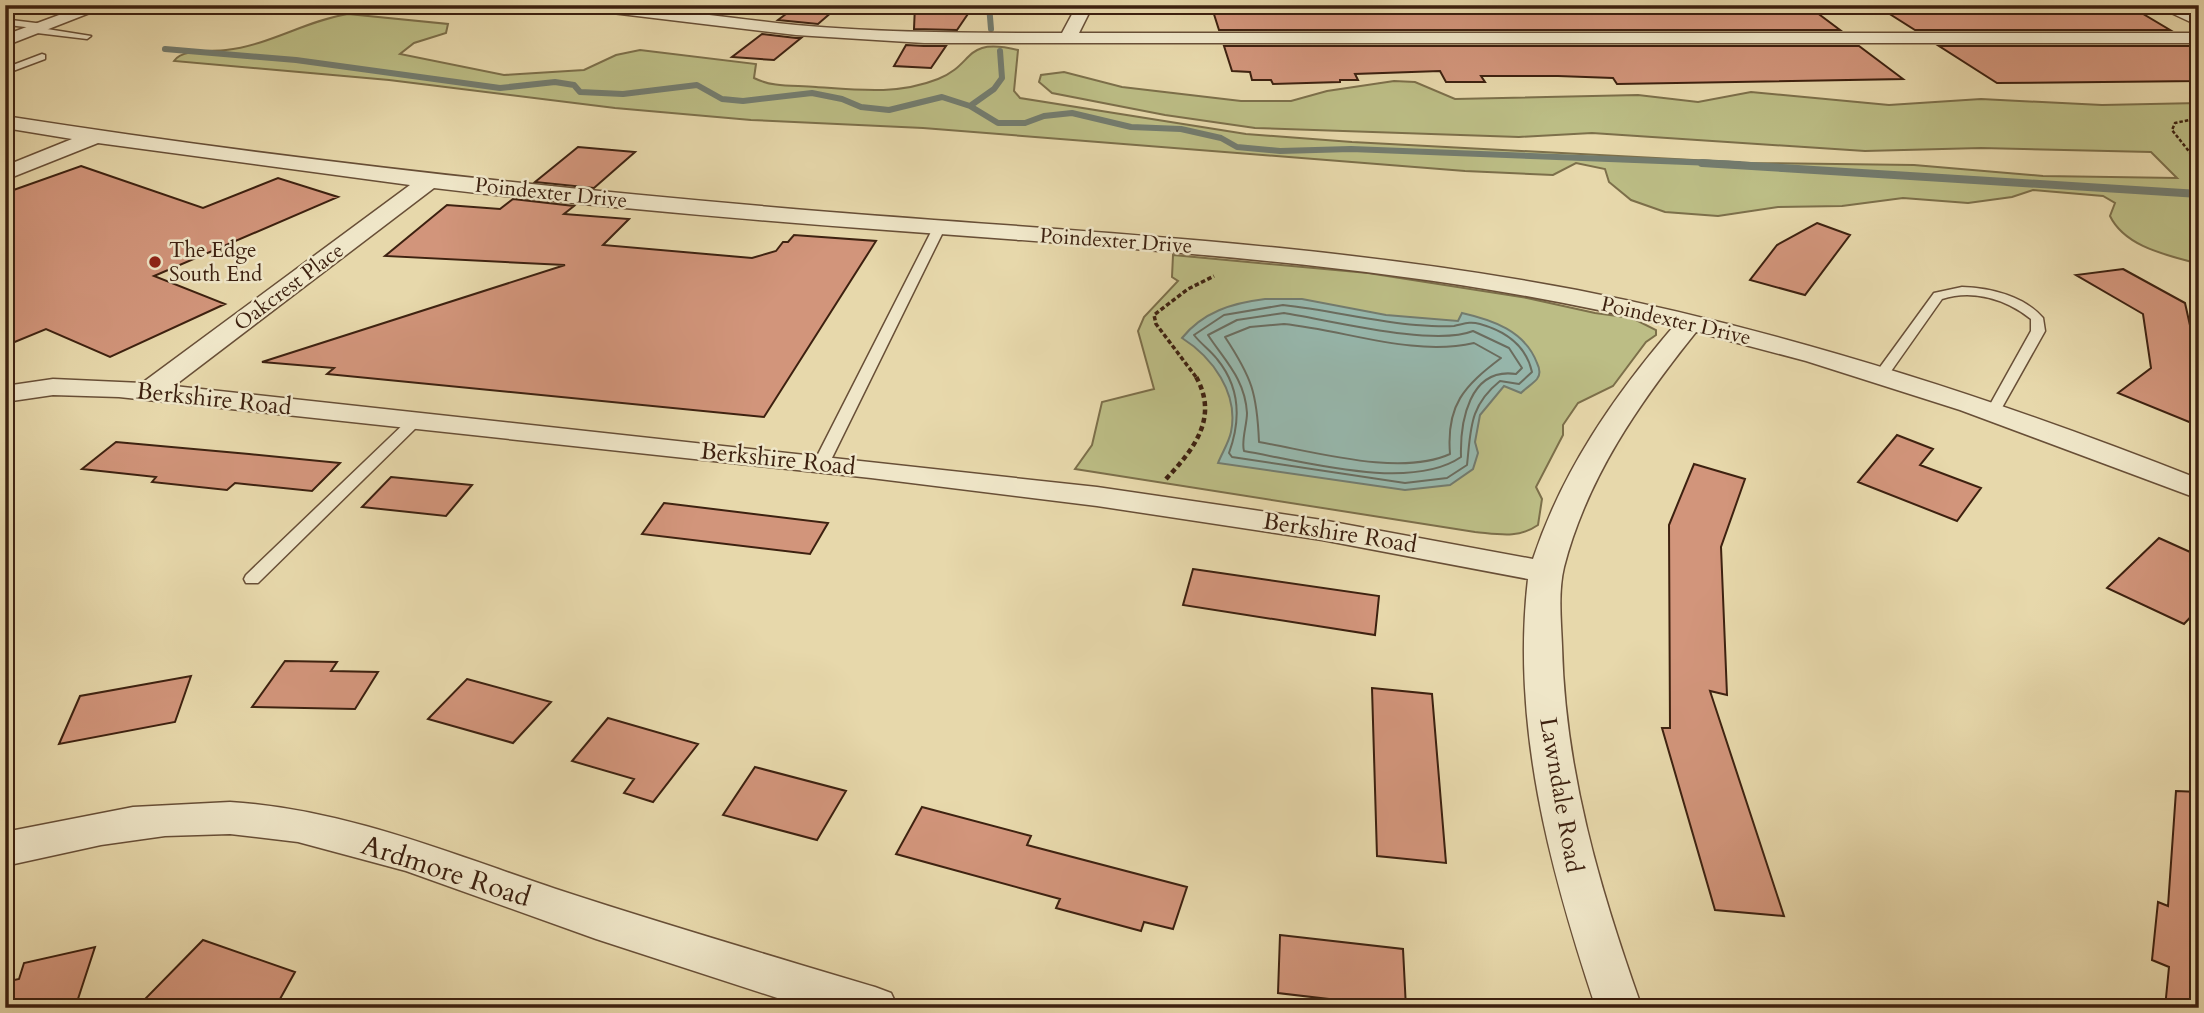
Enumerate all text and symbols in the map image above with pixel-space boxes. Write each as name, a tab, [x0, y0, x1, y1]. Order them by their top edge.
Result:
street label: Poindexter Drive	[473, 171, 629, 215]
street label: Poindexter Drive	[1039, 221, 1193, 261]
place label: The Edge South End	[169, 236, 262, 289]
street label: Oakcrest Place	[228, 236, 350, 338]
marker: The Edge South End	[147, 254, 163, 270]
street label: Poindexter Drive	[1598, 290, 1754, 352]
street label: Berkshire Road	[135, 374, 293, 424]
street label: Berkshire Road	[699, 434, 857, 484]
street label: Berkshire Road	[1261, 505, 1420, 562]
street label: Lawndale Road	[1531, 715, 1591, 875]
street label: Ardmore Road	[357, 826, 536, 916]

